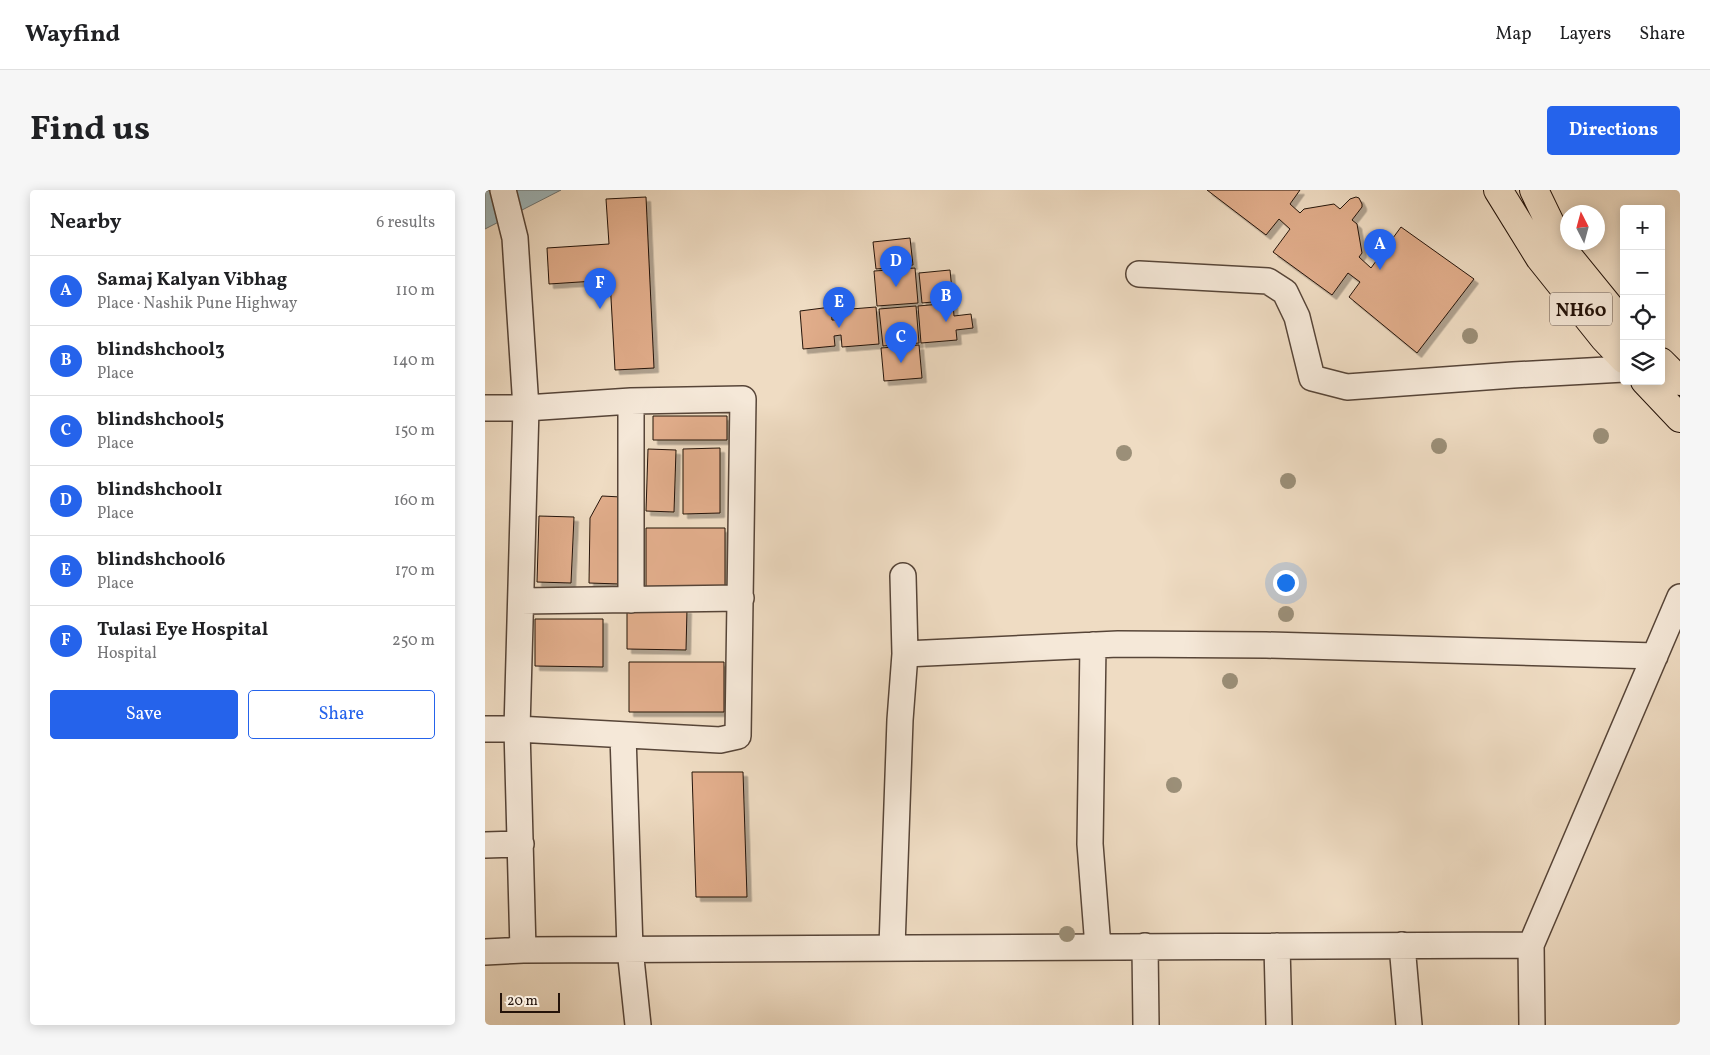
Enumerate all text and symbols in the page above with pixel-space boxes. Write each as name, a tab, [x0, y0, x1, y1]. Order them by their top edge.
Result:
text: Wayfind	[25, 18, 120, 52]
text: Map	[1495, 22, 1531, 47]
text: Layers	[1559, 22, 1611, 47]
text: Share	[1639, 22, 1685, 47]
text: Find us	[30, 106, 150, 154]
button: Directions	[1547, 106, 1680, 155]
north arrow	[1560, 205, 1605, 250]
map controls	[1620, 205, 1665, 385]
button: +	[1620, 205, 1665, 250]
text: Nearby	[50, 208, 121, 237]
text: 6 results	[376, 212, 435, 234]
pin: A	[1364, 229, 1396, 270]
pin: D	[880, 246, 912, 287]
button: −	[1620, 250, 1665, 295]
text: Samaj Kalyan Vibhag	[97, 267, 287, 293]
pin: F	[584, 268, 616, 309]
text: A	[60, 280, 72, 302]
text: 110 m	[396, 280, 435, 302]
pin: B	[930, 281, 962, 322]
pin: E	[823, 287, 855, 328]
road number: NH60	[1550, 292, 1612, 326]
text: Place · Nashik Pune Highway	[97, 293, 297, 315]
button: locate	[1620, 295, 1665, 340]
pin: C	[885, 322, 917, 363]
text: blindshchool3	[97, 337, 225, 363]
button: layers	[1620, 340, 1665, 385]
text: B	[61, 350, 71, 372]
text: 140 m	[393, 350, 435, 372]
text: Place	[97, 363, 134, 385]
text: blindshchool5	[97, 407, 224, 433]
text: C	[61, 420, 71, 442]
text: 150 m	[394, 420, 435, 442]
text: Place	[97, 433, 134, 455]
text: blindshchool1	[97, 477, 223, 503]
text: D	[60, 490, 72, 512]
text: 160 m	[394, 490, 435, 512]
text: Place	[97, 503, 134, 525]
text: blindshchool6	[97, 547, 225, 573]
text: E	[61, 560, 71, 582]
text: 170 m	[395, 560, 435, 582]
your location	[1273, 570, 1299, 596]
text: Place	[97, 573, 134, 595]
text: Tulasi Eye Hospital	[97, 617, 268, 643]
text: F	[61, 630, 71, 652]
text: 250 m	[392, 630, 435, 652]
text: Hospital	[97, 643, 157, 665]
button: Save	[50, 690, 238, 739]
button: Share	[248, 690, 435, 739]
scale bar	[500, 990, 560, 1013]
text: 20 m	[507, 992, 538, 1011]

